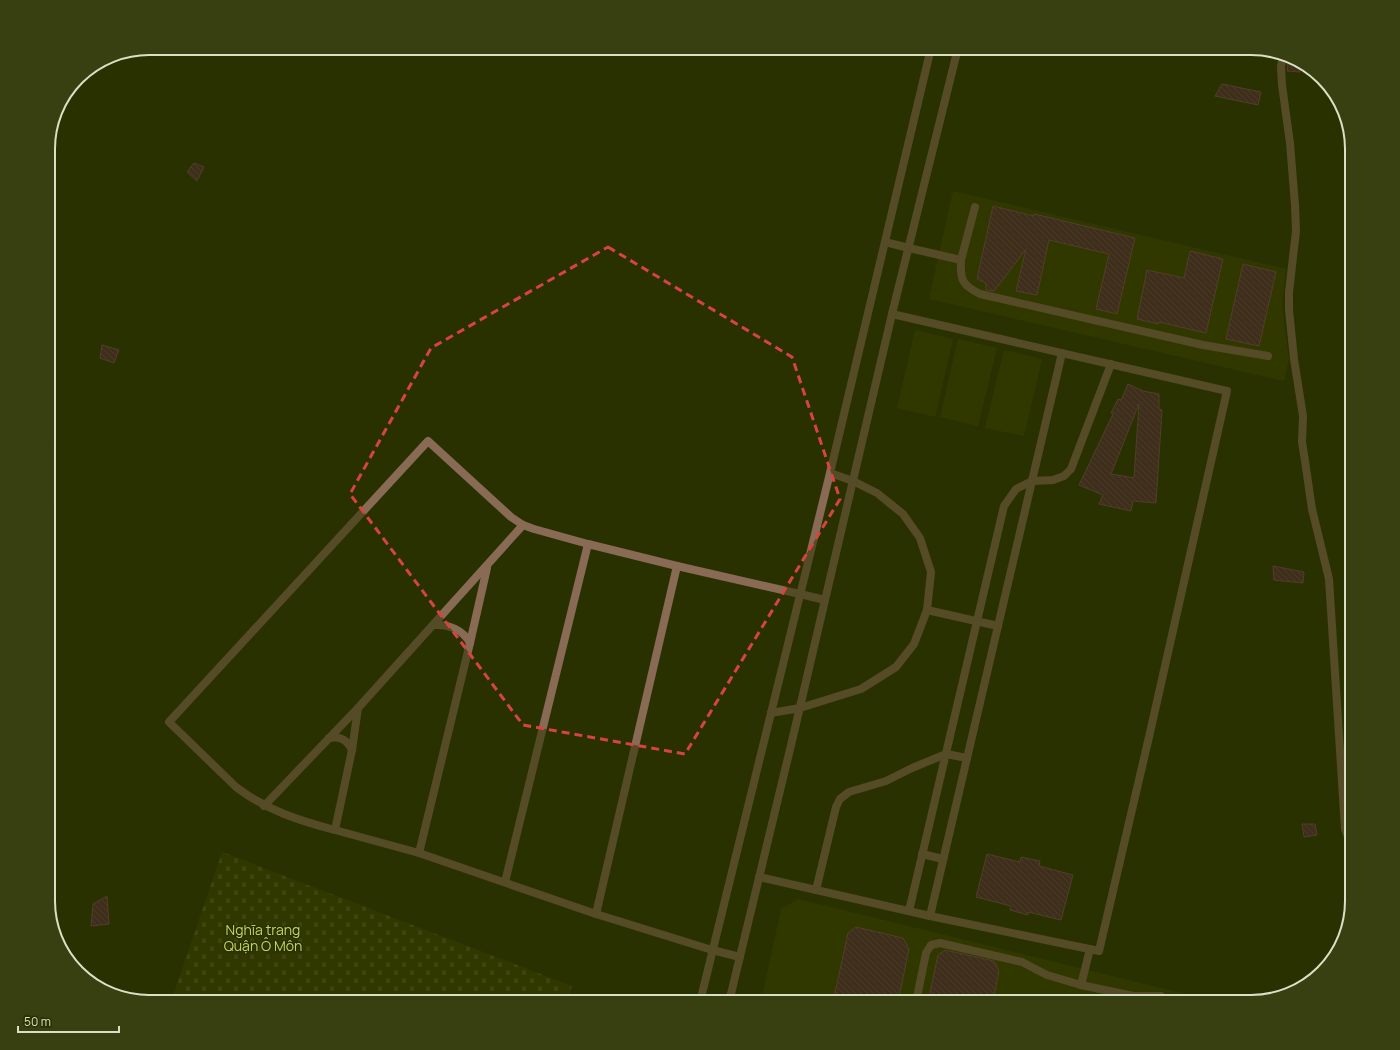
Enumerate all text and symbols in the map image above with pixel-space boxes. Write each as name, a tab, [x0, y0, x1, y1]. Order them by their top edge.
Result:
park label: Nghĩa trang Quận Ô Môn	[224, 920, 302, 955]
scale bar	[18, 1008, 119, 1034]
text: 50 m	[24, 1013, 51, 1030]

